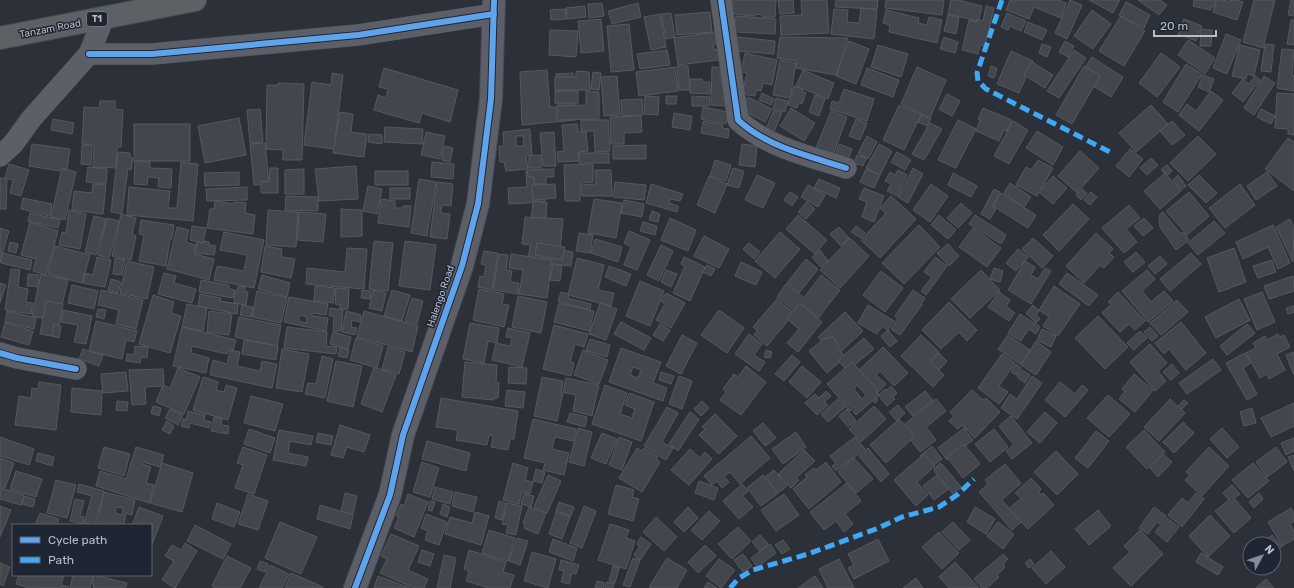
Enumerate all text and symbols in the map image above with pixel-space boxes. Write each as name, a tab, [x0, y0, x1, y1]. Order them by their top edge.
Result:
road number: T1	[87, 12, 107, 26]
scale bar	[1154, 12, 1216, 38]
street label: Tanzam Road	[19, 17, 82, 41]
text: 20 m	[1160, 19, 1188, 33]
street label: Halengo Road	[425, 264, 457, 329]
legend	[12, 524, 152, 576]
text: Cycle path	[48, 533, 107, 547]
north arrow	[1242, 536, 1282, 576]
text: N	[1262, 543, 1277, 557]
text: Path	[48, 553, 74, 567]

